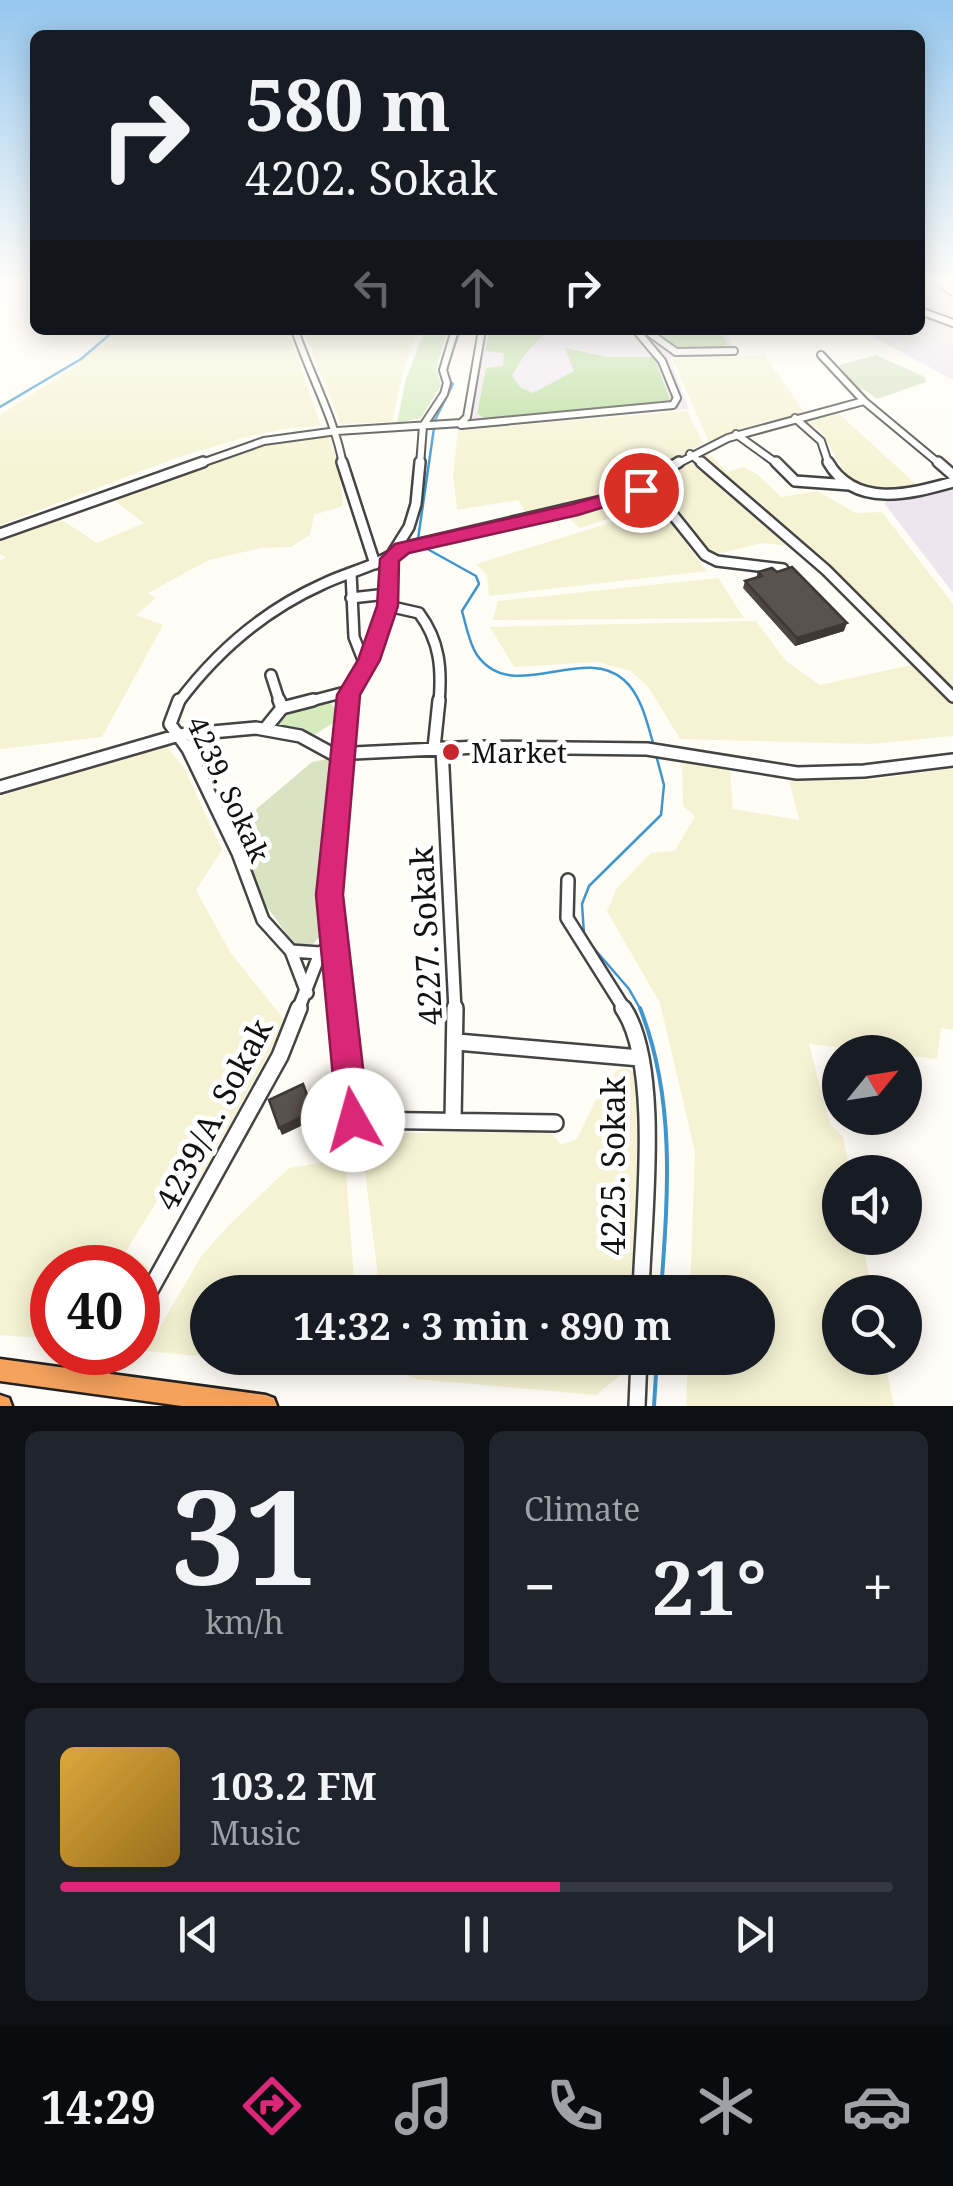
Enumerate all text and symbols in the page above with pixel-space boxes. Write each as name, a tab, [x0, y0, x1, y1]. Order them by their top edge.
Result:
text: 580 m	[245, 56, 451, 152]
icon: right	[80, 70, 210, 200]
text: 4202. Sokak	[245, 147, 497, 208]
icon: left	[345, 260, 400, 315]
icon: ahead	[450, 260, 505, 315]
icon: right	[555, 260, 610, 315]
pin	[599, 448, 684, 533]
icon: arrive	[614, 463, 669, 518]
street label: 4239. Sokak	[179, 710, 280, 869]
place label: Market	[471, 733, 567, 771]
marker: Market	[440, 741, 462, 763]
street label: 4227. Sokak	[399, 845, 451, 1027]
street label: 4239/A. Sokak	[144, 1011, 282, 1217]
north arrow	[822, 1035, 922, 1135]
map controls	[822, 1035, 922, 1375]
position arrow	[301, 1068, 405, 1172]
street label: 4225. Sokak	[591, 1076, 634, 1256]
button: sound	[822, 1155, 922, 1255]
speed limit sign: 40	[30, 1245, 160, 1375]
button: search	[822, 1275, 922, 1375]
text: 14:32 · 3 min · 890 m	[293, 1299, 672, 1351]
text: 31	[171, 1446, 318, 1623]
text: Climate	[524, 1487, 640, 1530]
text: 21°	[652, 1535, 766, 1637]
text: −	[524, 1548, 556, 1623]
text: +	[862, 1548, 893, 1623]
text: km/h	[205, 1600, 284, 1643]
text: 103.2 FM	[210, 1759, 377, 1811]
text: Music	[210, 1811, 301, 1854]
icon: previous	[171, 1907, 226, 1962]
icon: pause	[449, 1907, 504, 1962]
icon: next	[727, 1907, 782, 1962]
icon: directions	[237, 2071, 307, 2141]
icon: music	[389, 2071, 459, 2141]
icon: phone	[540, 2071, 610, 2141]
icon: climate	[691, 2071, 761, 2141]
icon: car	[842, 2071, 912, 2141]
text: 14:29	[41, 2076, 156, 2137]

